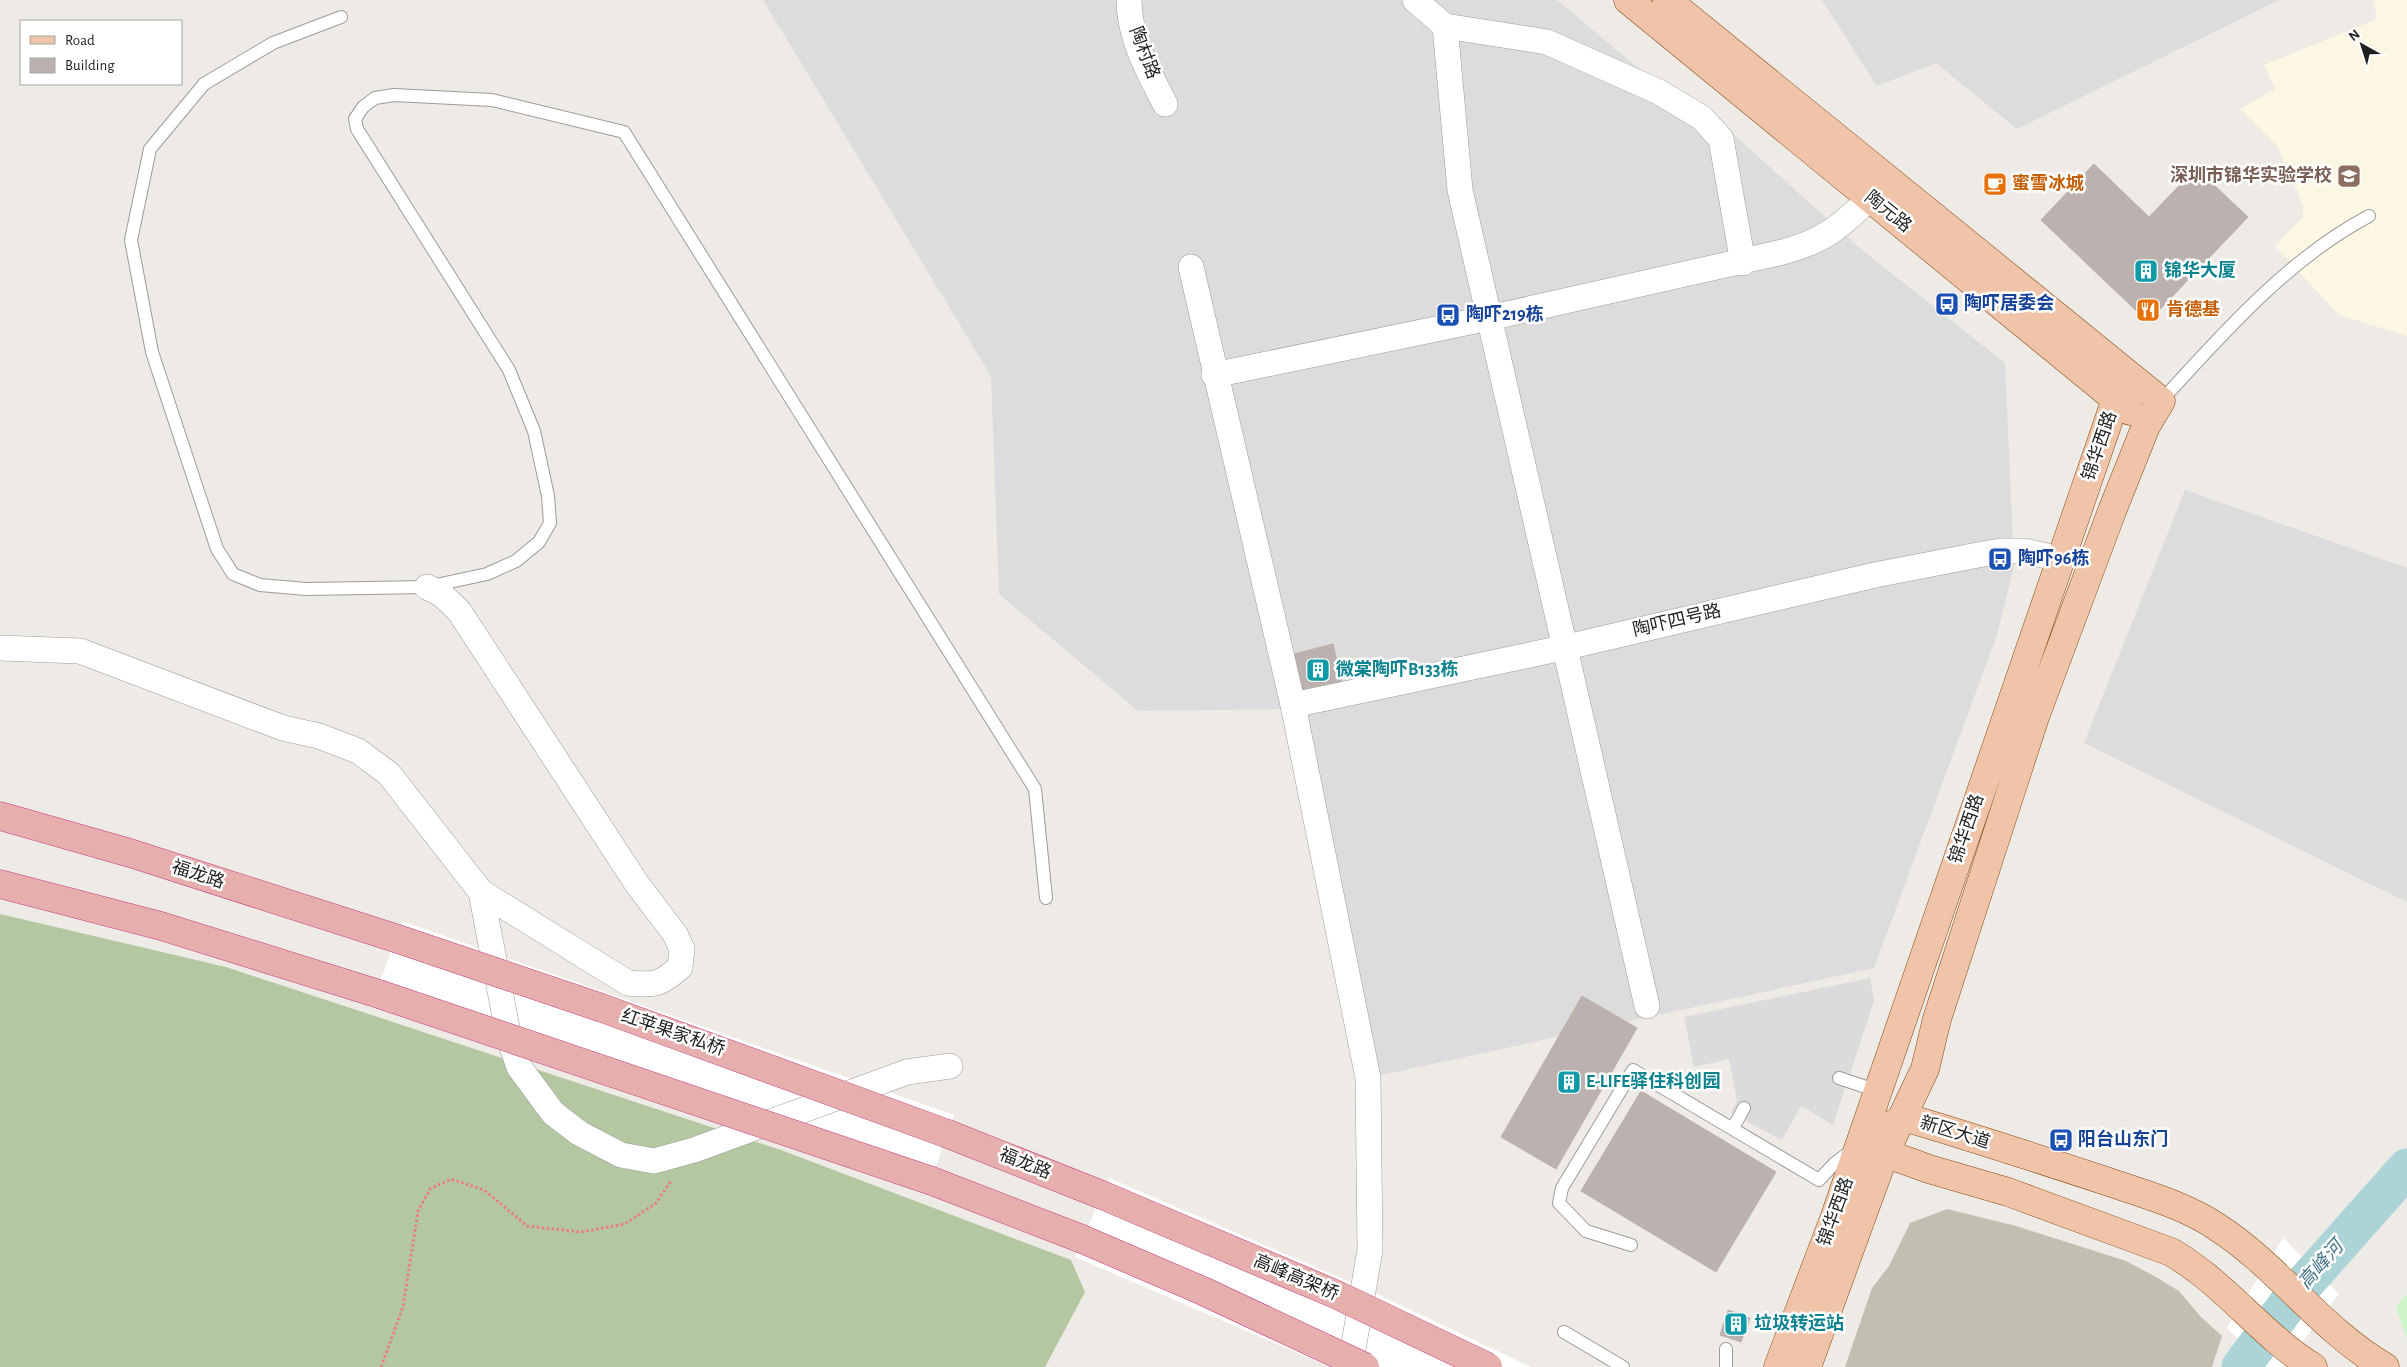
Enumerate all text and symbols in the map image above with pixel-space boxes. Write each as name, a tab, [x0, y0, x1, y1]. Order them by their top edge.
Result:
legend	[20, 20, 182, 85]
north arrow	[2337, 20, 2387, 70]
street label: 陶村路	[1126, 24, 1164, 81]
text: N	[2346, 27, 2363, 44]
text: Road	[65, 33, 95, 48]
text: Building	[65, 58, 115, 73]
school or university icon: 深圳市锦华实验学校	[2336, 163, 2362, 189]
place label: 深圳市锦华实验学校	[2170, 165, 2332, 185]
cafe icon: 蜜雪冰城	[1982, 171, 2008, 197]
place label: 蜜雪冰城	[2012, 173, 2084, 193]
street label: 陶元路	[1861, 186, 1916, 236]
building icon: 锦华大厦	[2133, 258, 2159, 284]
place label: 锦华大厦	[2164, 260, 2236, 280]
bus stop icon: 陶吓居委会	[1934, 291, 1960, 317]
place label: 陶吓居委会	[1964, 293, 2054, 313]
restaurant icon: 肯德基	[2135, 297, 2161, 323]
place label: 肯德基	[2166, 299, 2220, 319]
bus stop icon: 陶吓219栋	[1435, 302, 1461, 328]
place label: 陶吓219栋	[1466, 304, 1544, 324]
street label: 锦华西路	[2078, 408, 2120, 483]
bus stop icon: 陶吓96栋	[1987, 546, 2013, 572]
place label: 陶吓96栋	[2018, 548, 2089, 568]
street label: 陶吓四号路	[1631, 600, 1723, 640]
building icon: 微棠陶吓B133栋	[1305, 657, 1331, 683]
place label: 微棠陶吓B133栋	[1335, 659, 1458, 679]
street label: 锦华西路	[1945, 791, 1987, 866]
street label: 福龙路	[170, 856, 227, 892]
street label: 红苹果家私桥	[619, 1005, 728, 1059]
building icon: E-LIFE驿住科创园	[1556, 1069, 1582, 1095]
place label: E-LIFE驿住科创园	[1586, 1071, 1720, 1091]
street label: 新区大道	[1918, 1112, 1993, 1152]
bus stop icon: 阳台山东门	[2048, 1127, 2074, 1153]
place label: 阳台山东门	[2078, 1129, 2168, 1149]
street label: 福龙路	[997, 1144, 1054, 1182]
street label: 锦华西路	[1813, 1174, 1857, 1249]
water label: 高峰河	[2294, 1233, 2349, 1293]
street label: 高峰高架桥	[1251, 1250, 1342, 1304]
building icon: 垃圾转运站	[1723, 1311, 1749, 1337]
place label: 垃圾转运站	[1754, 1313, 1844, 1333]

